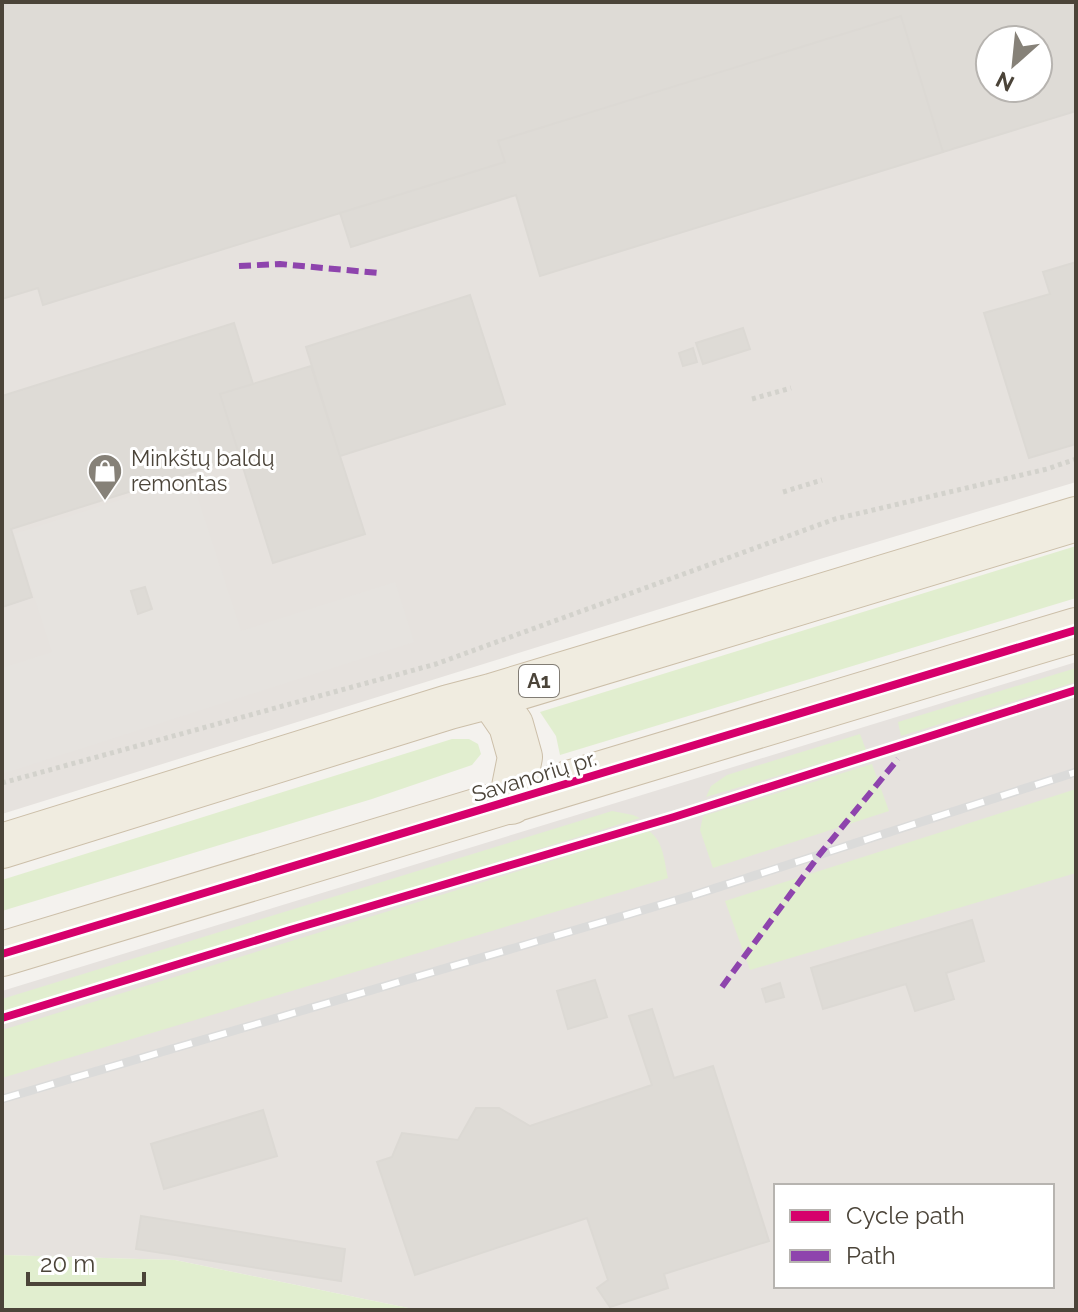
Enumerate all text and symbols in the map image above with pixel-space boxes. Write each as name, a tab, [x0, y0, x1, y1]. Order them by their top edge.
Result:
north arrow	[974, 24, 1054, 104]
text: N	[992, 66, 1018, 97]
place label: Minkštų baldų remontas	[131, 445, 275, 496]
shop icon: Minkštų baldų remontas	[86, 452, 124, 502]
road number: A1	[519, 665, 559, 697]
street label: Savanorių pr.	[469, 745, 599, 807]
legend	[774, 1184, 1054, 1288]
text: Cycle path	[846, 1201, 965, 1230]
scale bar	[28, 1236, 144, 1286]
text: Path	[846, 1241, 896, 1270]
text: 20 m	[40, 1249, 95, 1278]

